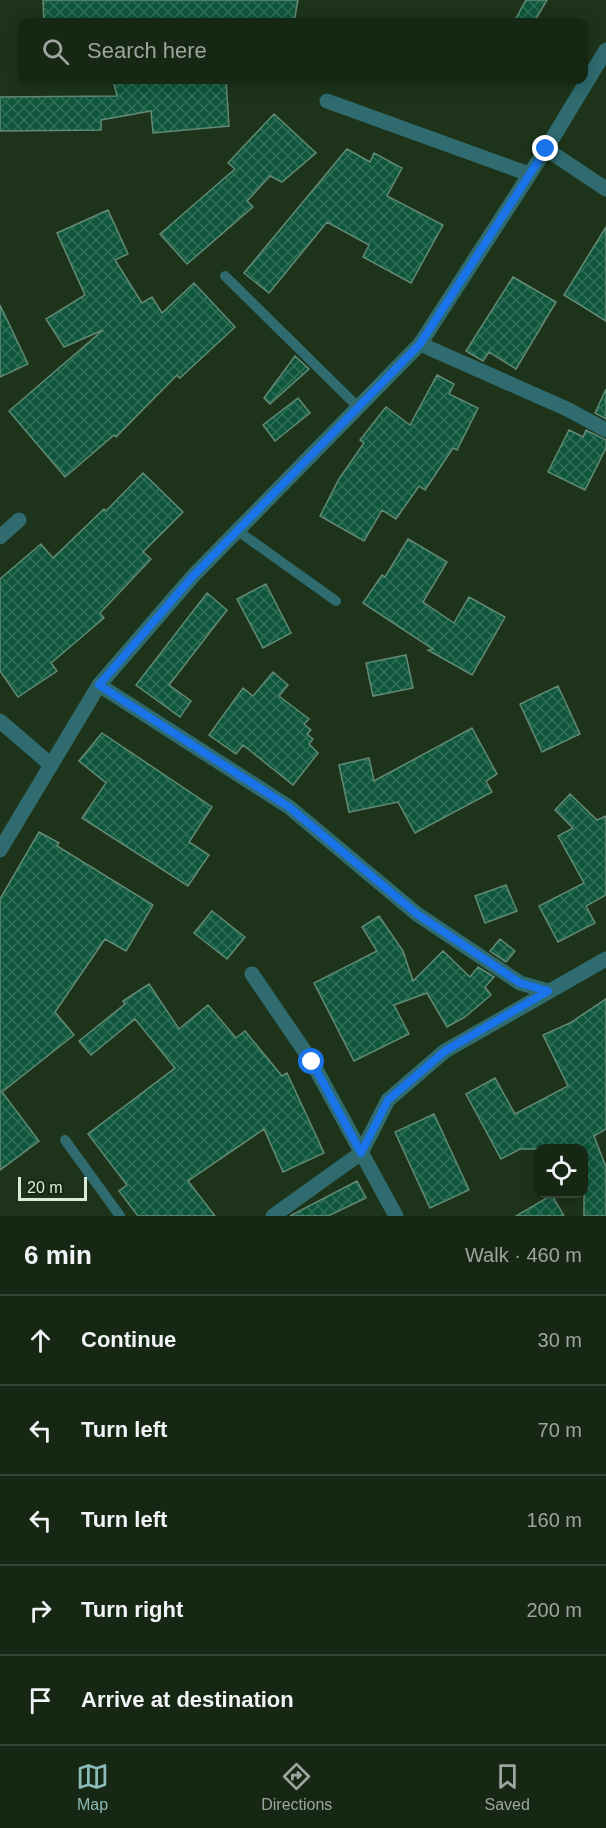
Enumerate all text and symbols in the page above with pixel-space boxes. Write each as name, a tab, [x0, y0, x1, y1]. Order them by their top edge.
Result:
search box	[18, 18, 588, 84]
icon: search	[39, 35, 72, 68]
text: Search here	[87, 38, 207, 63]
route end	[532, 135, 558, 161]
route start	[298, 1048, 324, 1074]
map controls	[534, 1144, 588, 1198]
button: locate	[534, 1144, 588, 1198]
scale bar	[18, 1174, 87, 1202]
text: 20 m	[27, 1179, 63, 1196]
text: 6 min	[24, 1240, 92, 1270]
text: Walk · 460 m	[465, 1244, 582, 1266]
icon: ahead	[24, 1324, 57, 1357]
text: Continue	[81, 1327, 176, 1352]
text: 30 m	[538, 1329, 582, 1351]
icon: left	[24, 1414, 57, 1447]
text: Turn left	[81, 1417, 167, 1442]
text: 70 m	[538, 1419, 582, 1441]
icon: left	[24, 1504, 57, 1537]
text: Turn left	[81, 1507, 167, 1532]
text: 160 m	[526, 1509, 582, 1531]
icon: right	[24, 1594, 57, 1627]
text: Turn right	[81, 1597, 183, 1622]
text: 200 m	[526, 1599, 582, 1621]
icon: arrive	[24, 1684, 57, 1717]
text: Arrive at destination	[81, 1687, 294, 1712]
tab: Map	[76, 1760, 109, 1814]
tab: Directions	[261, 1760, 332, 1814]
tab: Saved	[485, 1760, 530, 1814]

